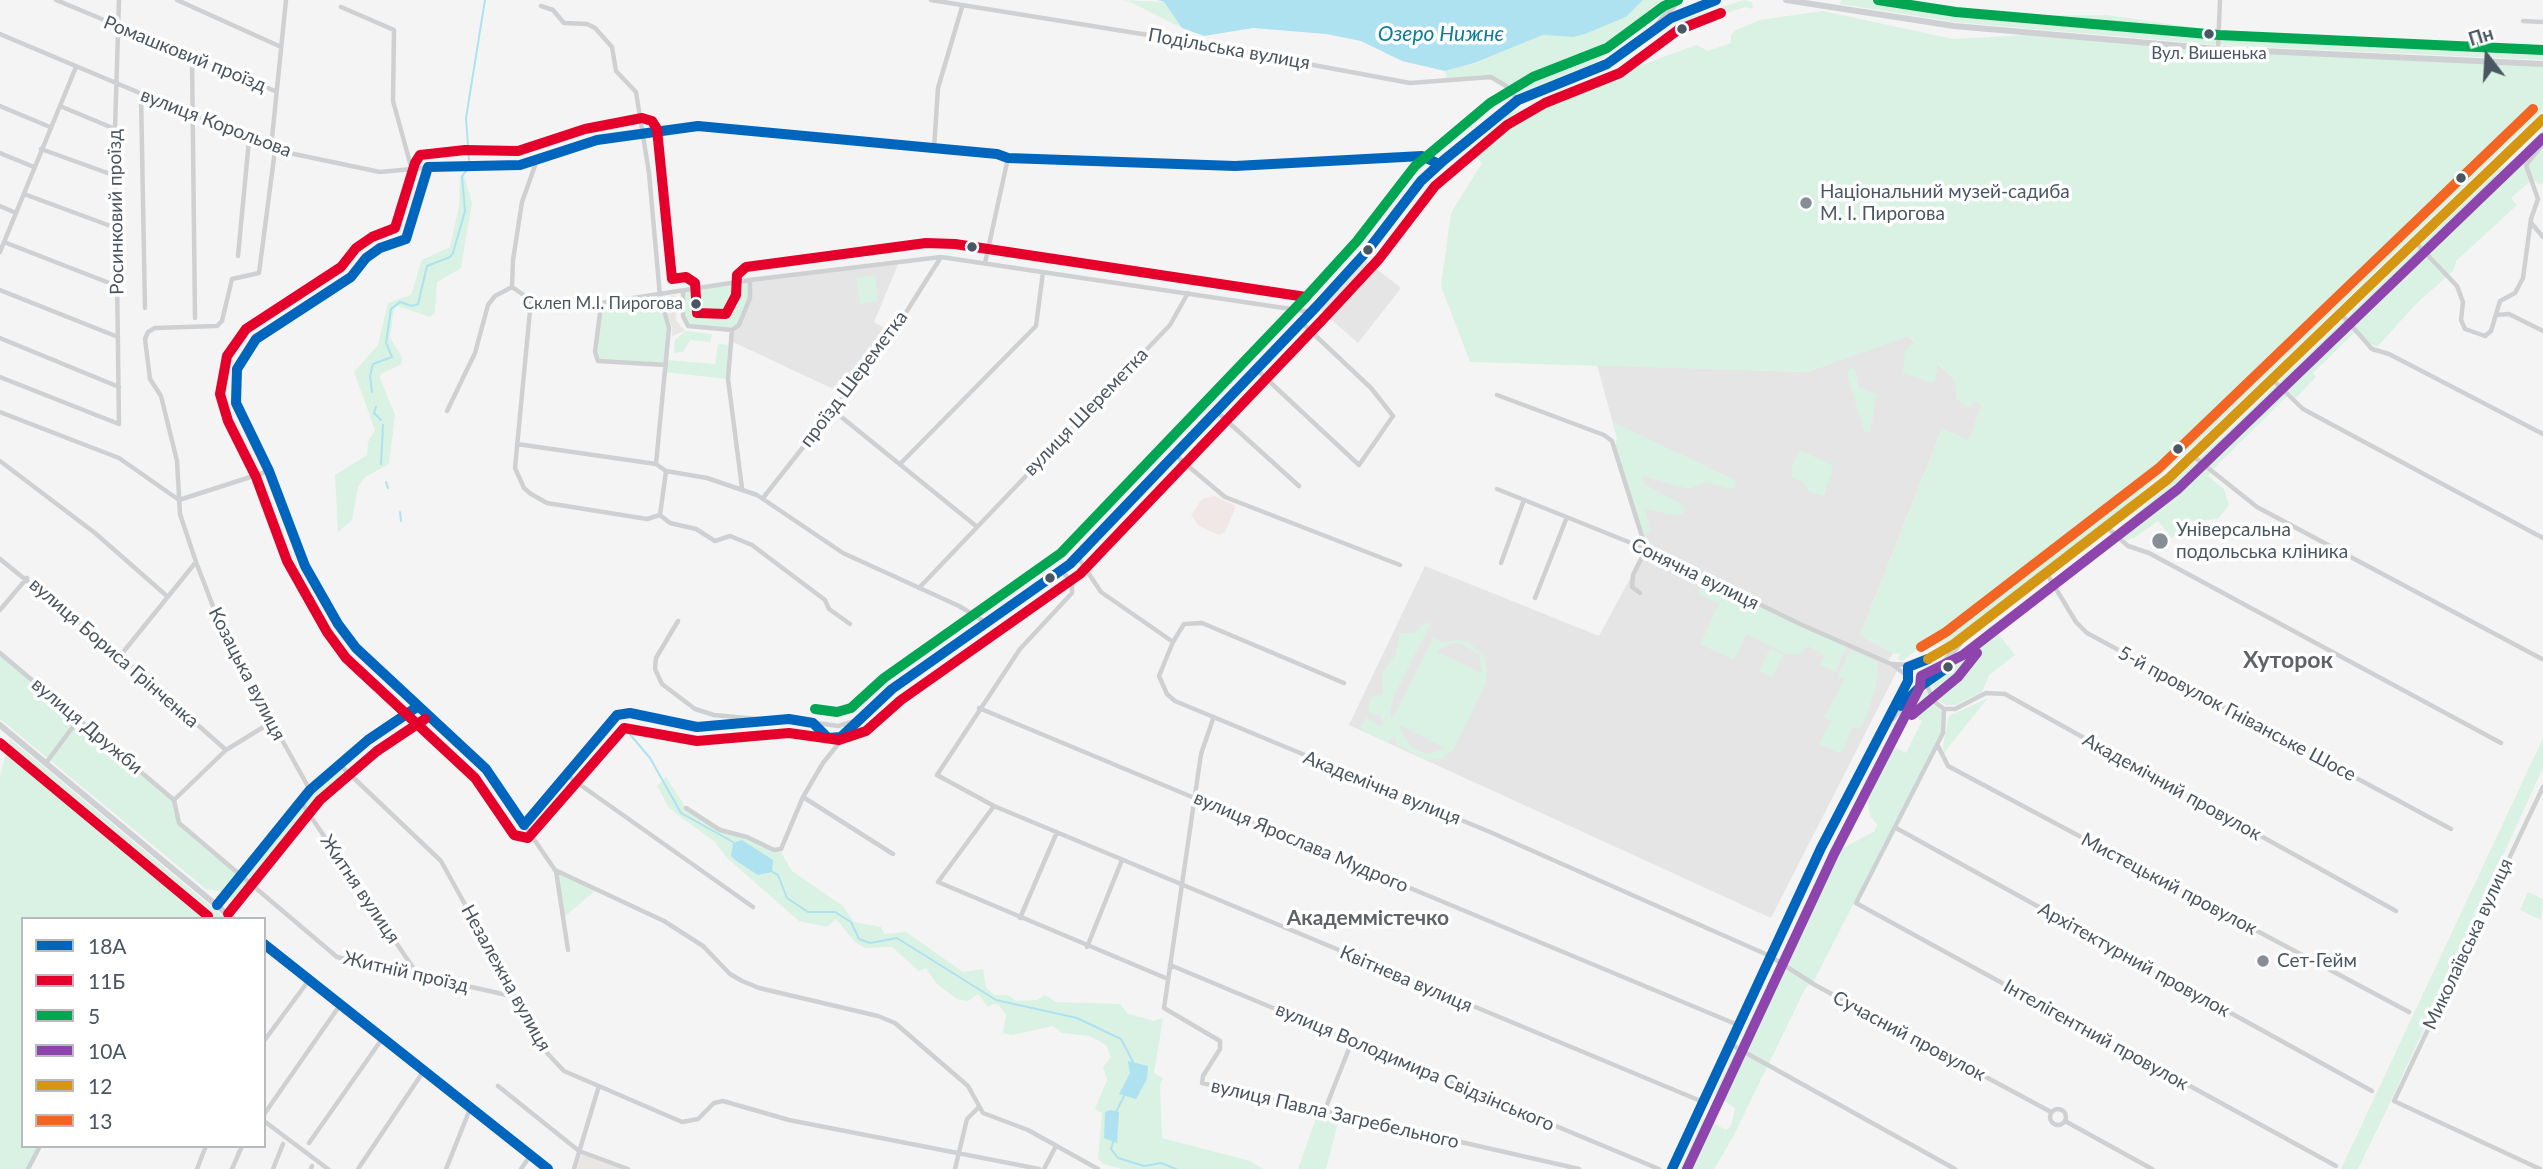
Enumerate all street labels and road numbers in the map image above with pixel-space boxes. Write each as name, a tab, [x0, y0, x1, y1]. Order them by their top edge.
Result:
street label: Ромашковий проїзд	[100, 11, 270, 97]
street label: Подільська вулиця	[1146, 24, 1312, 74]
street label: вулиця Корольова	[137, 84, 295, 162]
street label: Росинковий проїзд	[103, 129, 129, 295]
street label: проїзд Шереметка	[795, 306, 913, 452]
street label: вулиця Шереметка	[1019, 343, 1153, 481]
street label: Сонячна вулиця	[1627, 533, 1763, 615]
street label: вулиця Бориса Грінченка	[25, 573, 203, 733]
street label: Козацька вулиця	[204, 604, 290, 744]
street label: 5-й провулок Гніванське Шосе	[2114, 642, 2360, 786]
street label: вулиця Дружби	[27, 673, 147, 779]
street label: Академічний провулок	[2079, 728, 2265, 846]
street label: Академічна вулиця	[1300, 746, 1464, 830]
street label: вулиця Ярослава Мудрого	[1190, 786, 1412, 898]
street label: Мистецький провулок	[2077, 828, 2261, 940]
street label: Житня вулиця	[315, 830, 405, 948]
street label: Миколаївська вулиця	[2418, 855, 2518, 1033]
street label: Архітектурний провулок	[2034, 898, 2234, 1022]
street label: Незалежна вулиця	[456, 901, 556, 1055]
street label: Квітнева вулиця	[1336, 941, 1476, 1017]
street label: Житній проїзд	[341, 946, 471, 998]
street label: Інтелігентний провулок	[2000, 975, 2192, 1095]
street label: Сучасний провулок	[1829, 986, 1989, 1086]
street label: вулиця Володимира Свідзінського	[1272, 998, 1558, 1136]
street label: вулиця Павла Загребельного	[1209, 1074, 1461, 1154]

